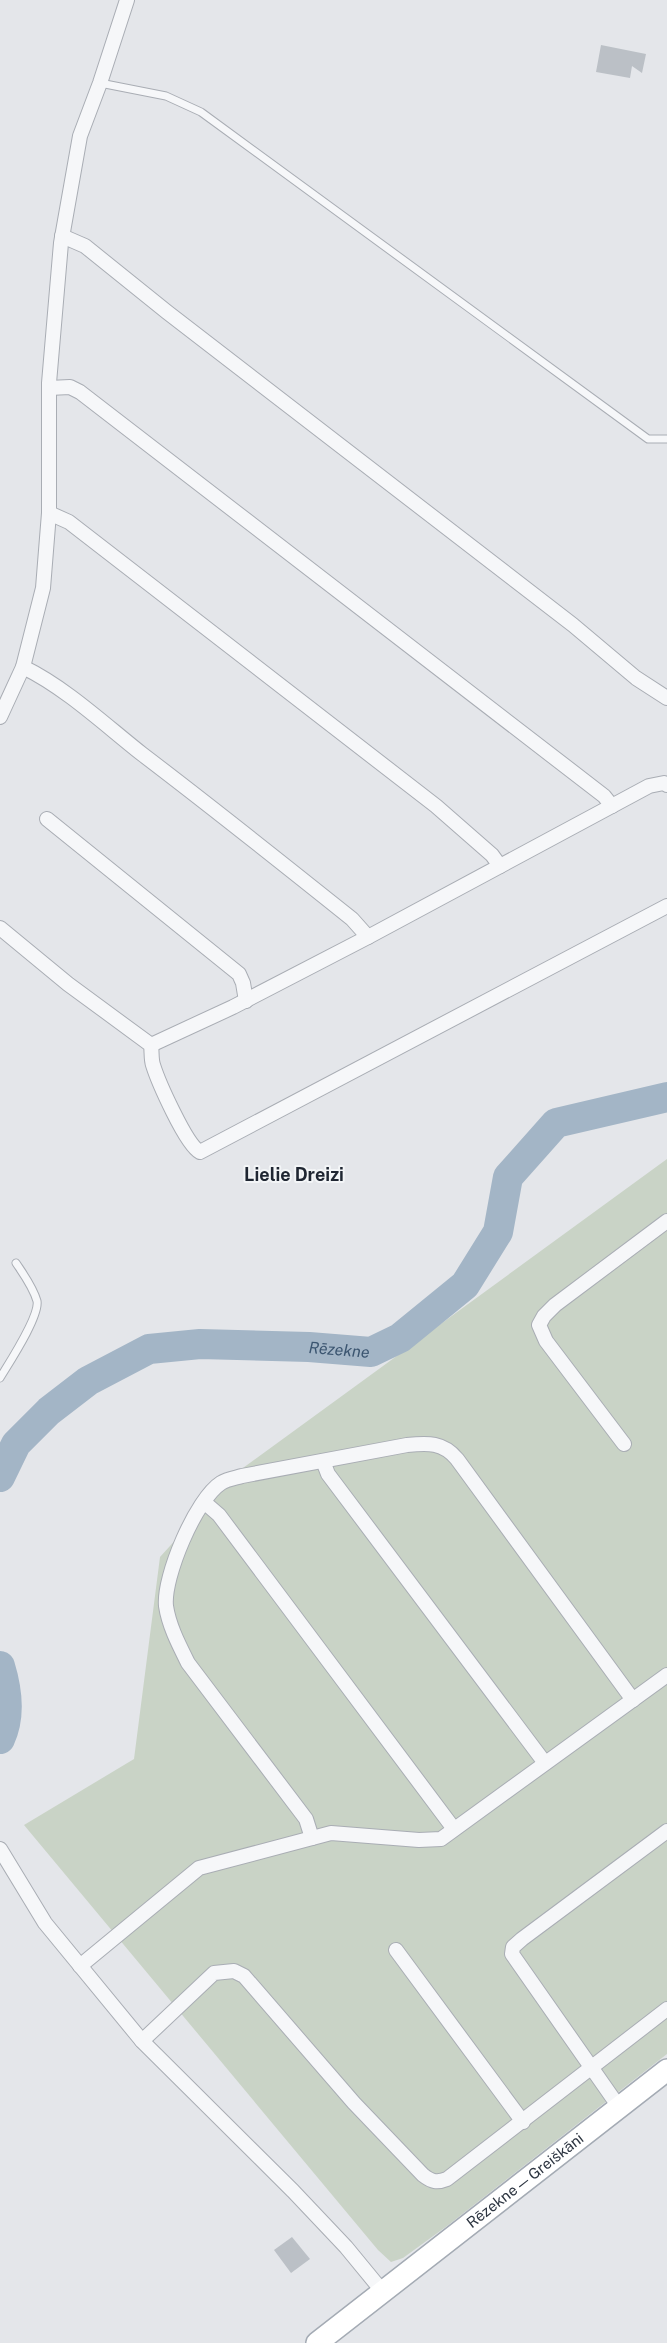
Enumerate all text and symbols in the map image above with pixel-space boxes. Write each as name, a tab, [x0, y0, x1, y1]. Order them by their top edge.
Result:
district label: Lielie Dreizi	[244, 1164, 344, 1185]
water label: Rēzekne	[308, 1338, 371, 1362]
street label: Rēzekne — Greiškāni	[463, 2129, 587, 2231]

